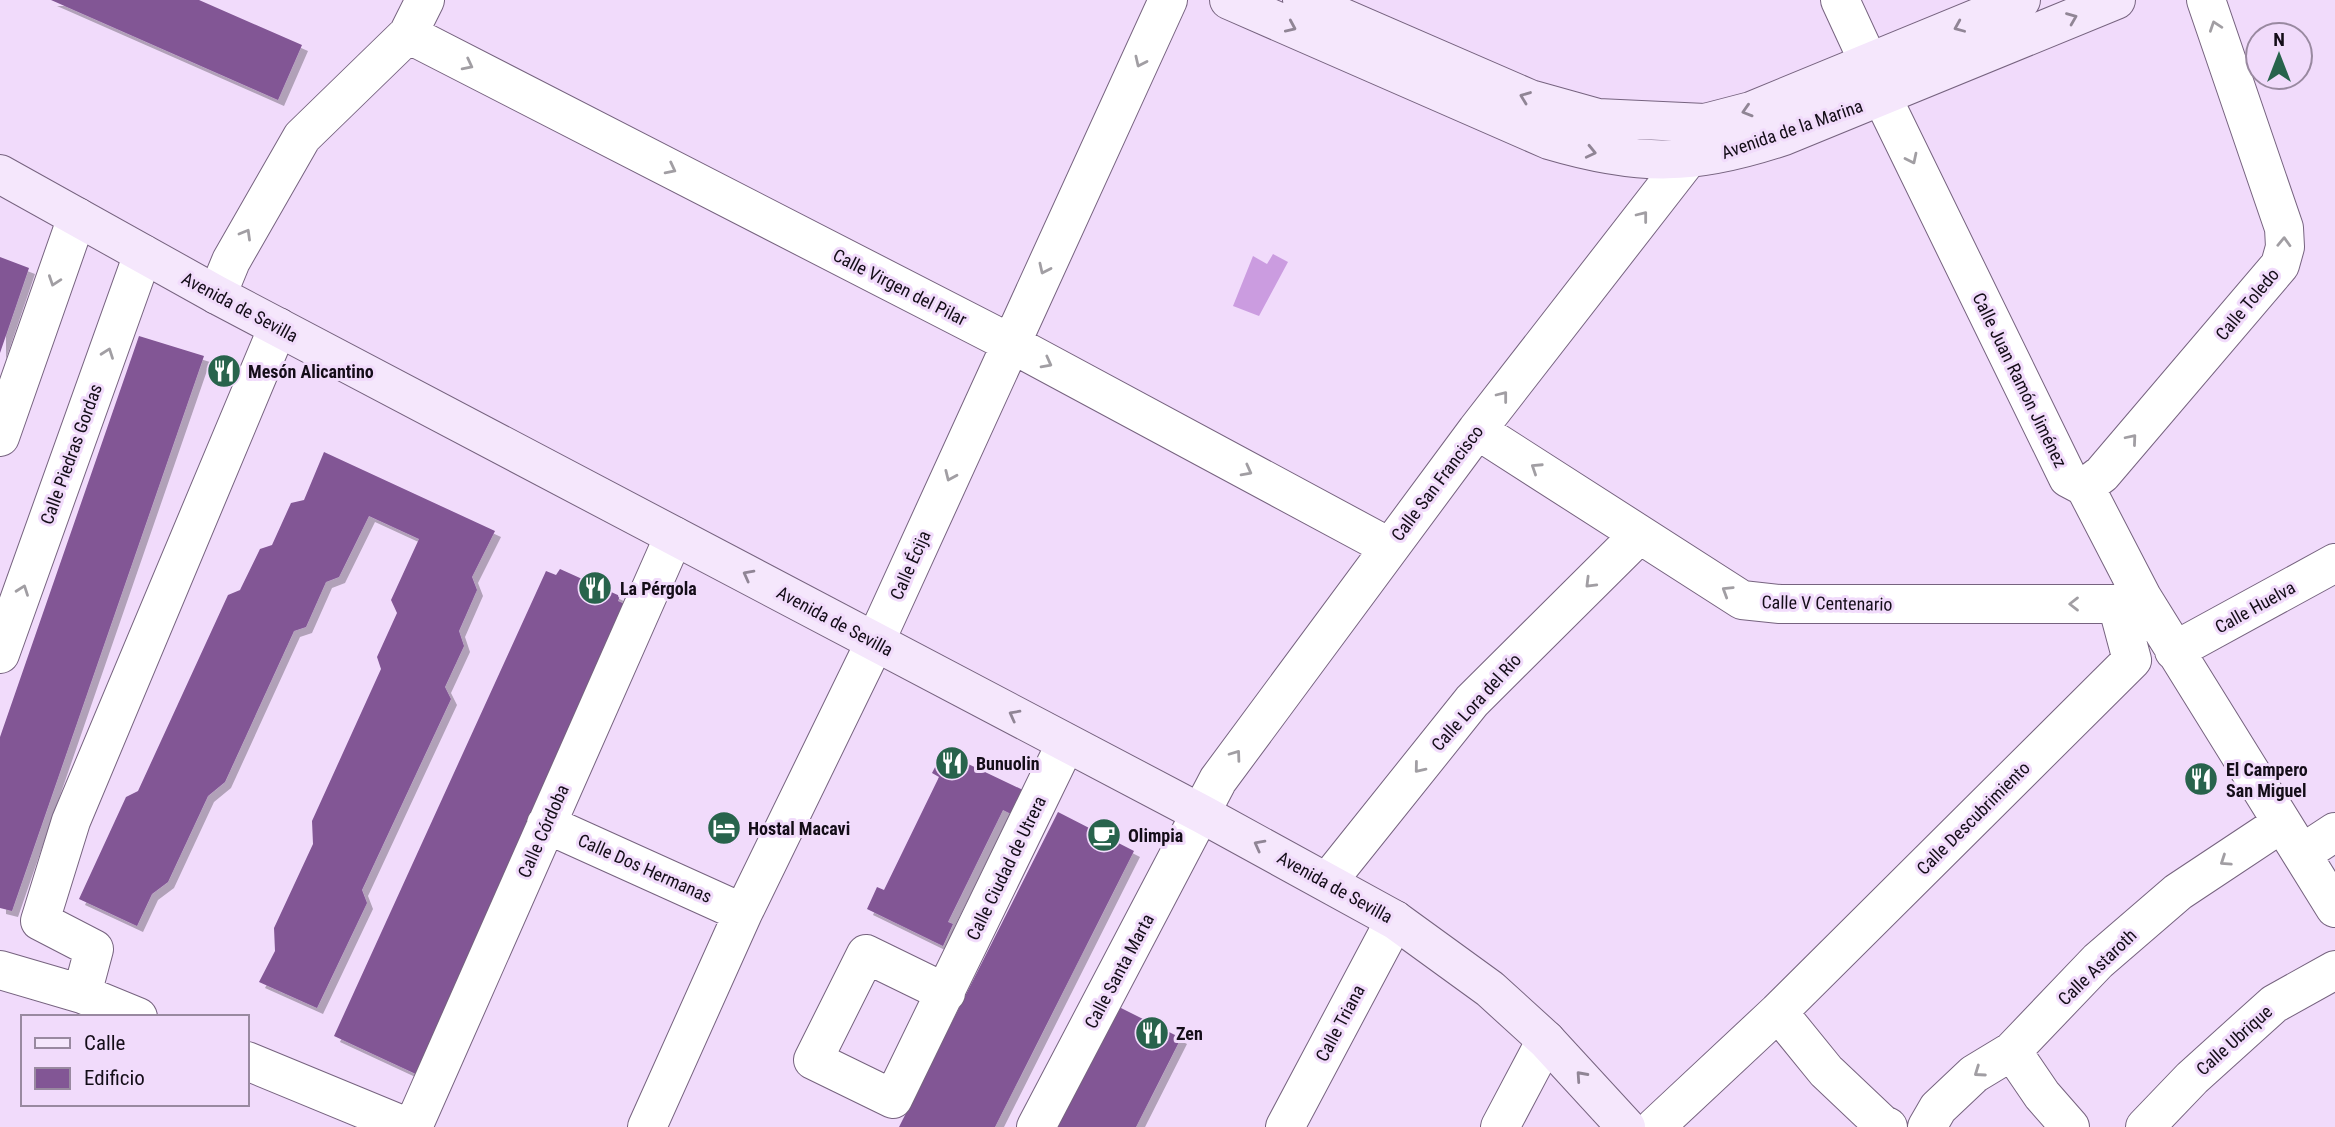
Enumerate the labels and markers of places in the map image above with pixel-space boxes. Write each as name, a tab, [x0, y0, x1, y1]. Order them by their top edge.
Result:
restaurant icon: Mesón Alicantino	[205, 352, 243, 390]
place label: Mesón Alicantino	[248, 361, 374, 382]
restaurant icon: La Pérgola	[576, 569, 614, 607]
place label: La Pérgola	[620, 578, 697, 599]
restaurant icon: Bunuolin	[933, 744, 971, 782]
place label: Bunuolin	[976, 753, 1040, 774]
place label: El Campero San Miguel	[2226, 759, 2308, 801]
restaurant icon: El Campero San Miguel	[2182, 760, 2220, 798]
hotel icon: Hostal Macavi	[705, 809, 743, 847]
cafe icon: Olimpia	[1085, 816, 1123, 854]
place label: Hostal Macavi	[748, 818, 850, 839]
place label: Olimpia	[1128, 825, 1183, 846]
restaurant icon: Zen	[1133, 1014, 1171, 1052]
place label: Zen	[1176, 1023, 1203, 1044]

